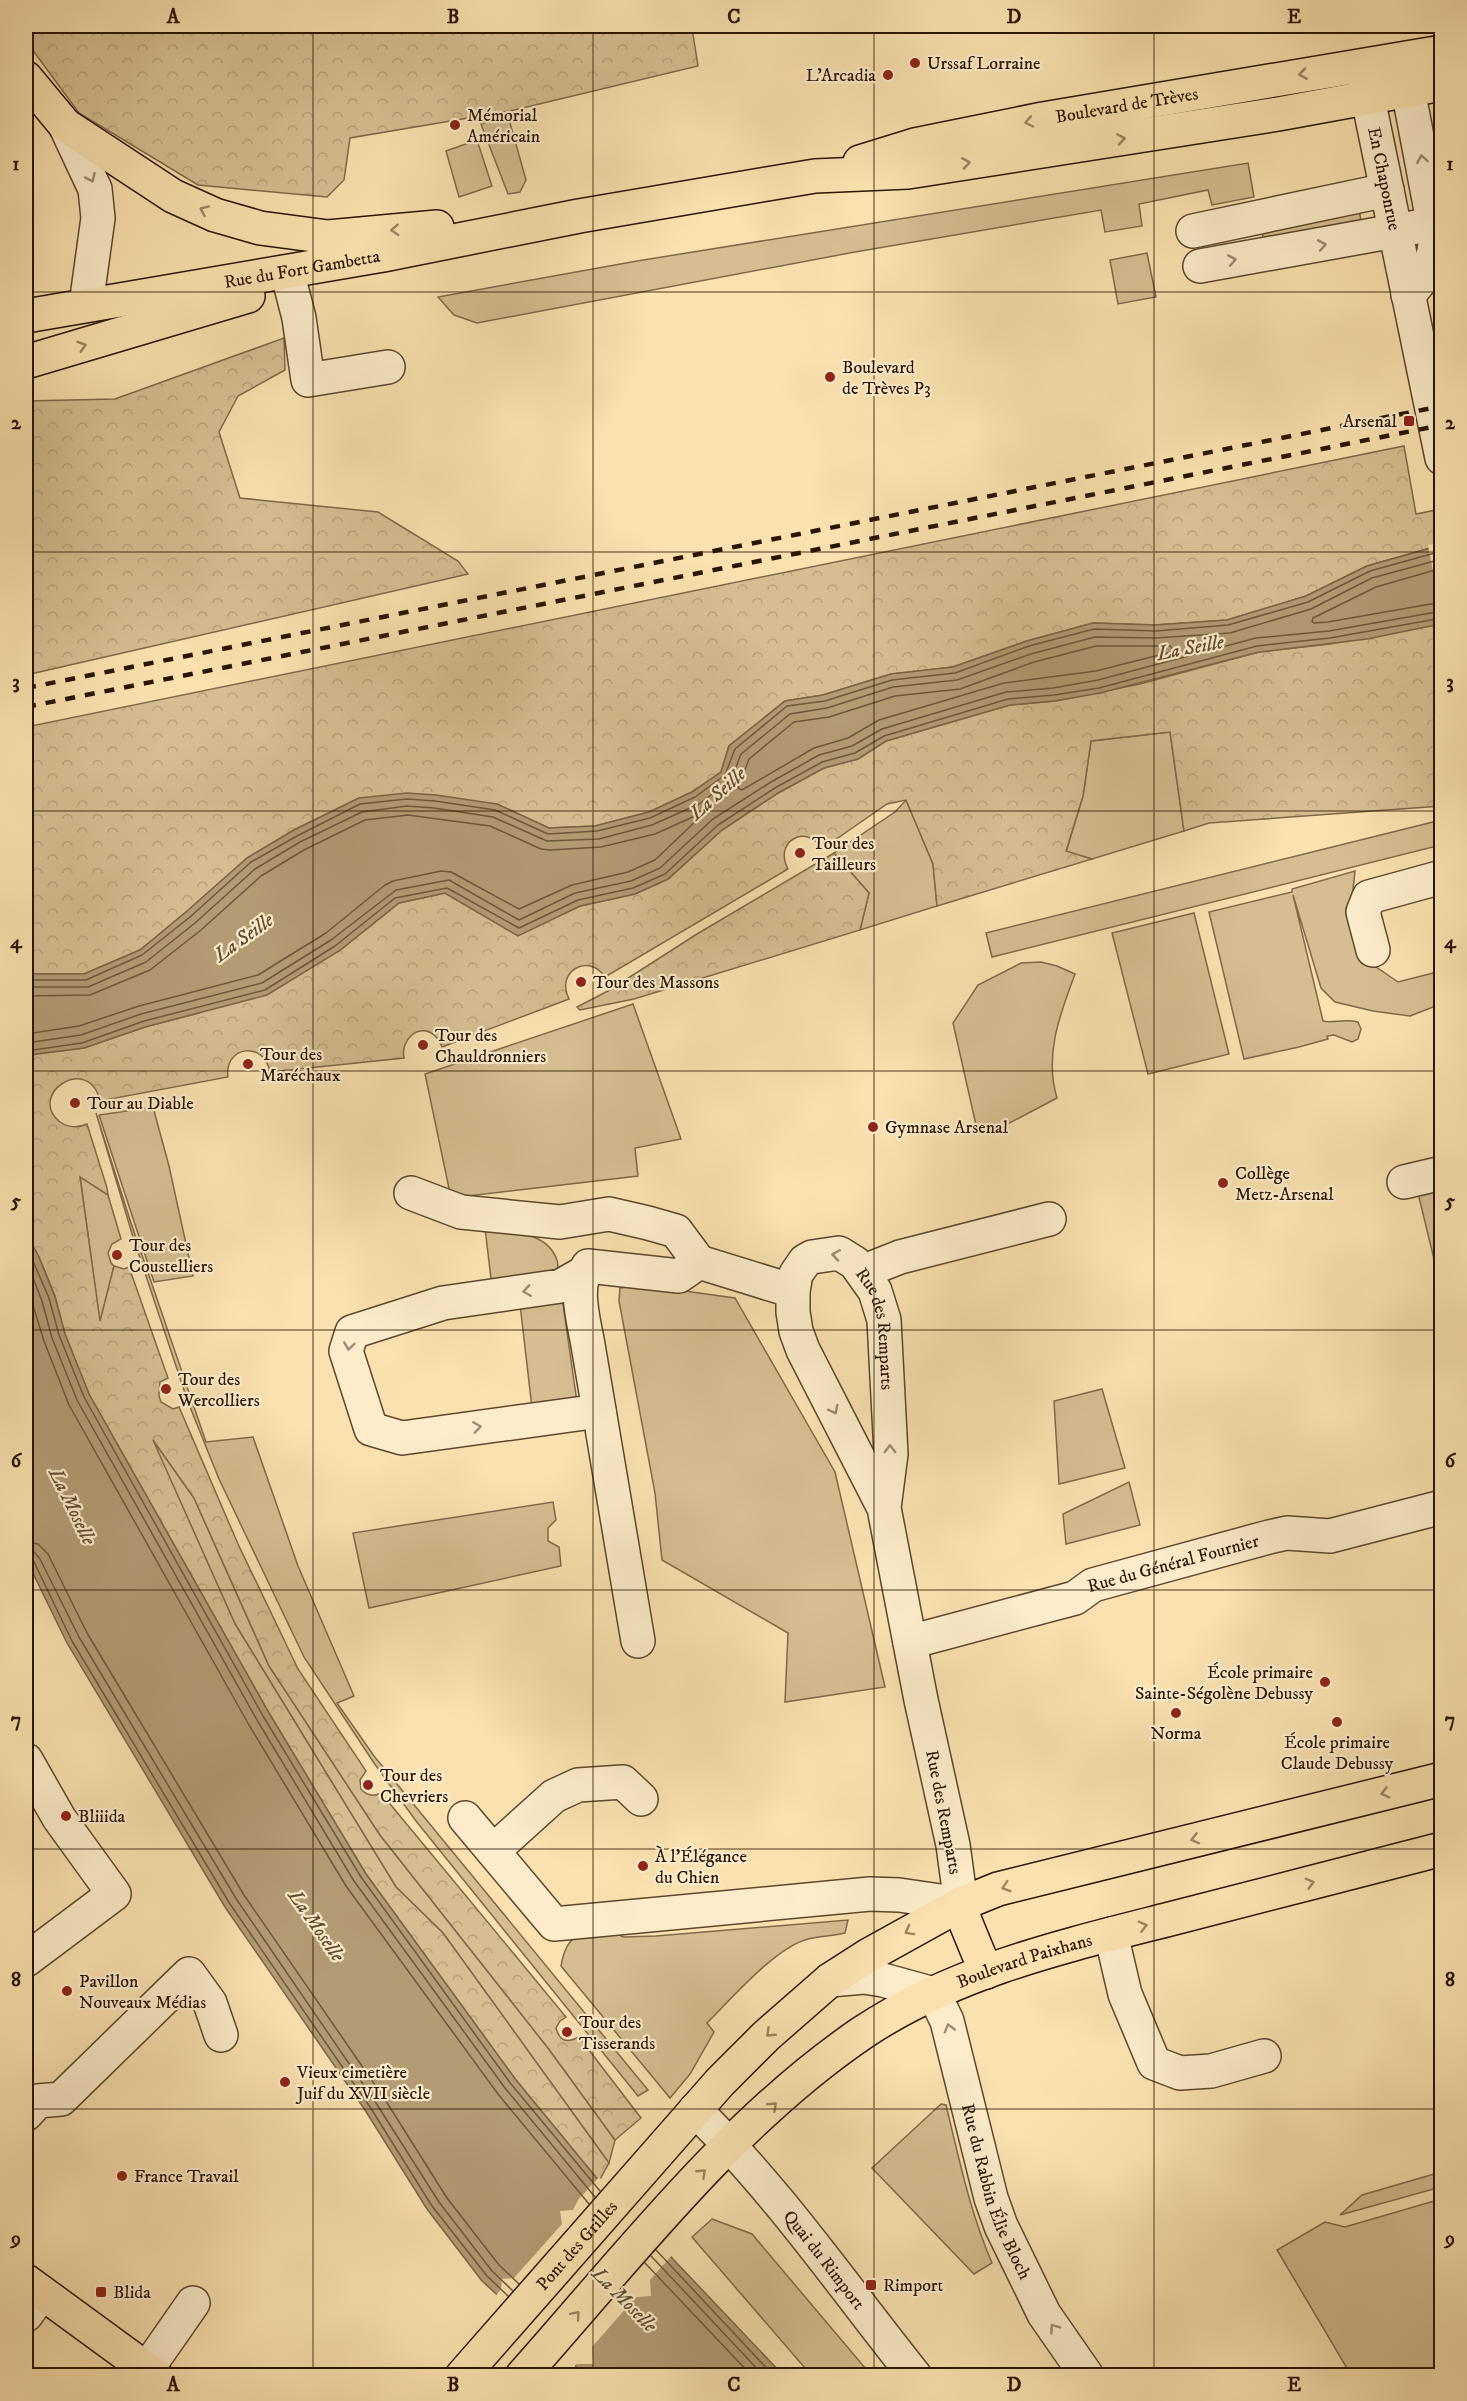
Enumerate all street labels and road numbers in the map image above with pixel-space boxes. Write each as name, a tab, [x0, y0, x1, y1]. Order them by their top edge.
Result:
street label: Boulevard de Trèves	[1054, 83, 1200, 129]
street label: En Chaponrue	[1362, 125, 1405, 233]
street label: Rue du Fort Gambetta	[223, 246, 382, 294]
street label: Rue des Remparts	[850, 1264, 898, 1391]
street label: Rue du Général Fournier	[1085, 1530, 1262, 1598]
street label: Rue des Remparts	[920, 1748, 966, 1876]
street label: Boulevard Paixhans	[954, 1929, 1095, 1994]
street label: Rue du Rabbin Élie Bloch	[956, 2101, 1036, 2284]
street label: Pont des Grilles	[532, 2196, 623, 2295]
street label: Quai du Rimport	[778, 2206, 869, 2315]

